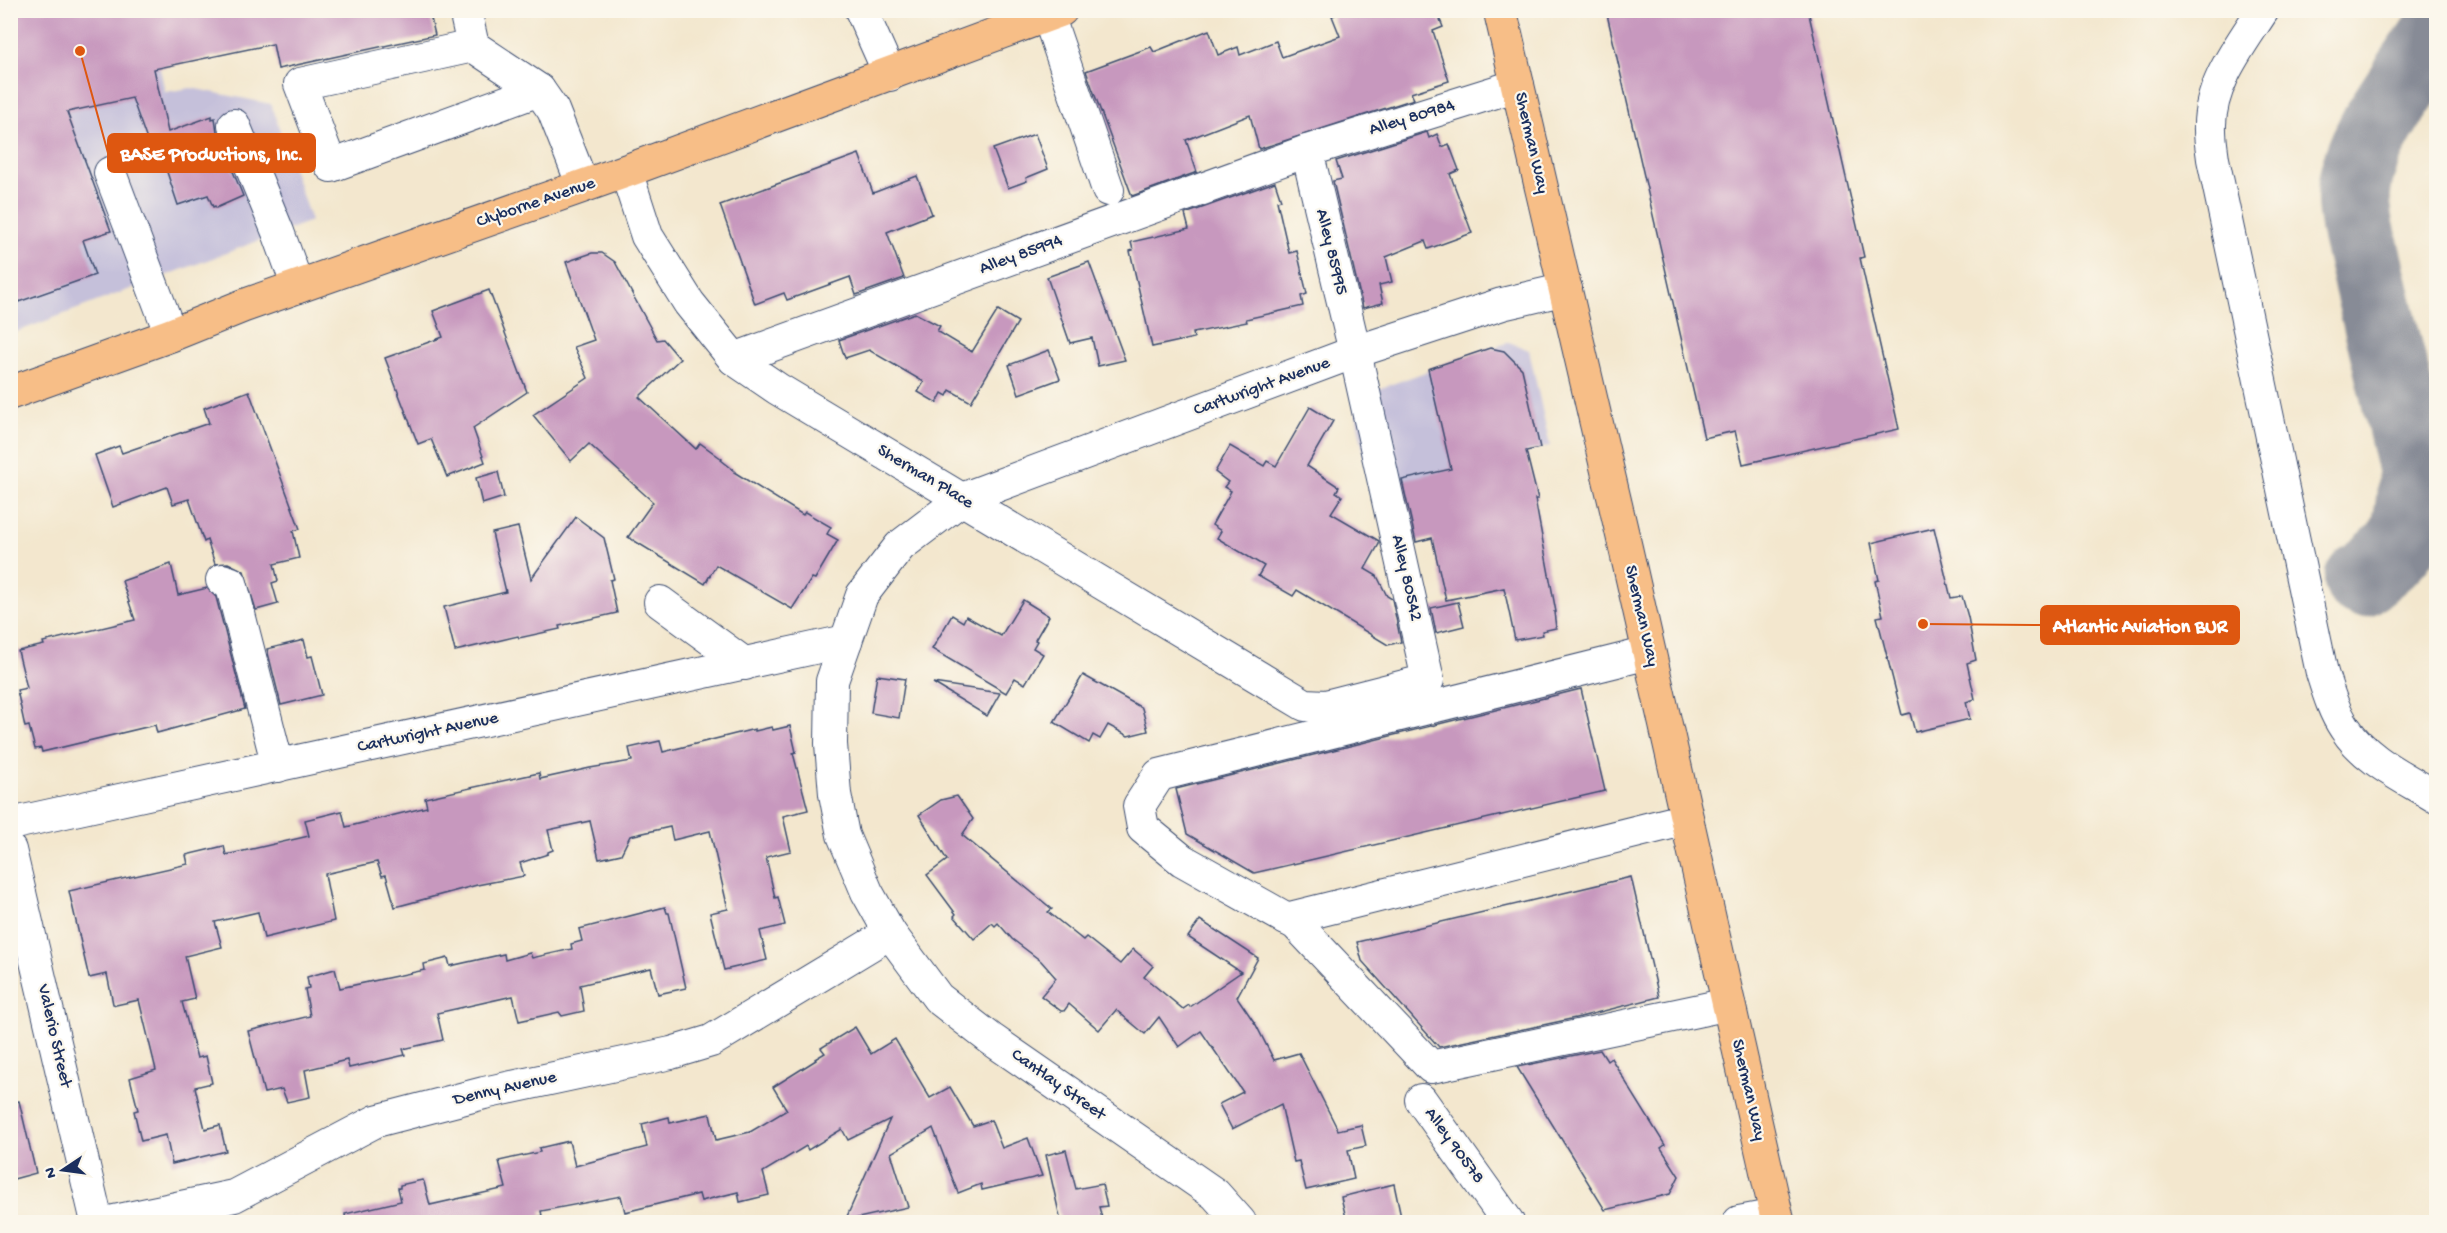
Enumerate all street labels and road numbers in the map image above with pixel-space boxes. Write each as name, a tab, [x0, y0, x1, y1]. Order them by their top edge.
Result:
street label: Sherman Way	[1509, 90, 1553, 196]
street label: Alley 80984	[1367, 95, 1458, 141]
street label: Clyborne Avenue	[474, 173, 599, 233]
street label: Alley 85995	[1310, 207, 1352, 297]
street label: Alley 85994	[977, 230, 1066, 280]
street label: Cartwright Avenue	[1191, 352, 1334, 421]
street label: Sherman Place	[873, 440, 978, 514]
street label: Alley 80542	[1386, 533, 1426, 623]
street label: Sherman Way	[1619, 563, 1663, 669]
street label: Cartwright Avenue	[356, 708, 501, 758]
street label: Valerio Street	[32, 981, 76, 1091]
street label: Sherman Way	[1726, 1037, 1770, 1143]
street label: Cantlay Street	[1007, 1045, 1111, 1126]
street label: Denny Avenue	[450, 1067, 559, 1111]
street label: Alley 90578	[1419, 1104, 1489, 1188]

